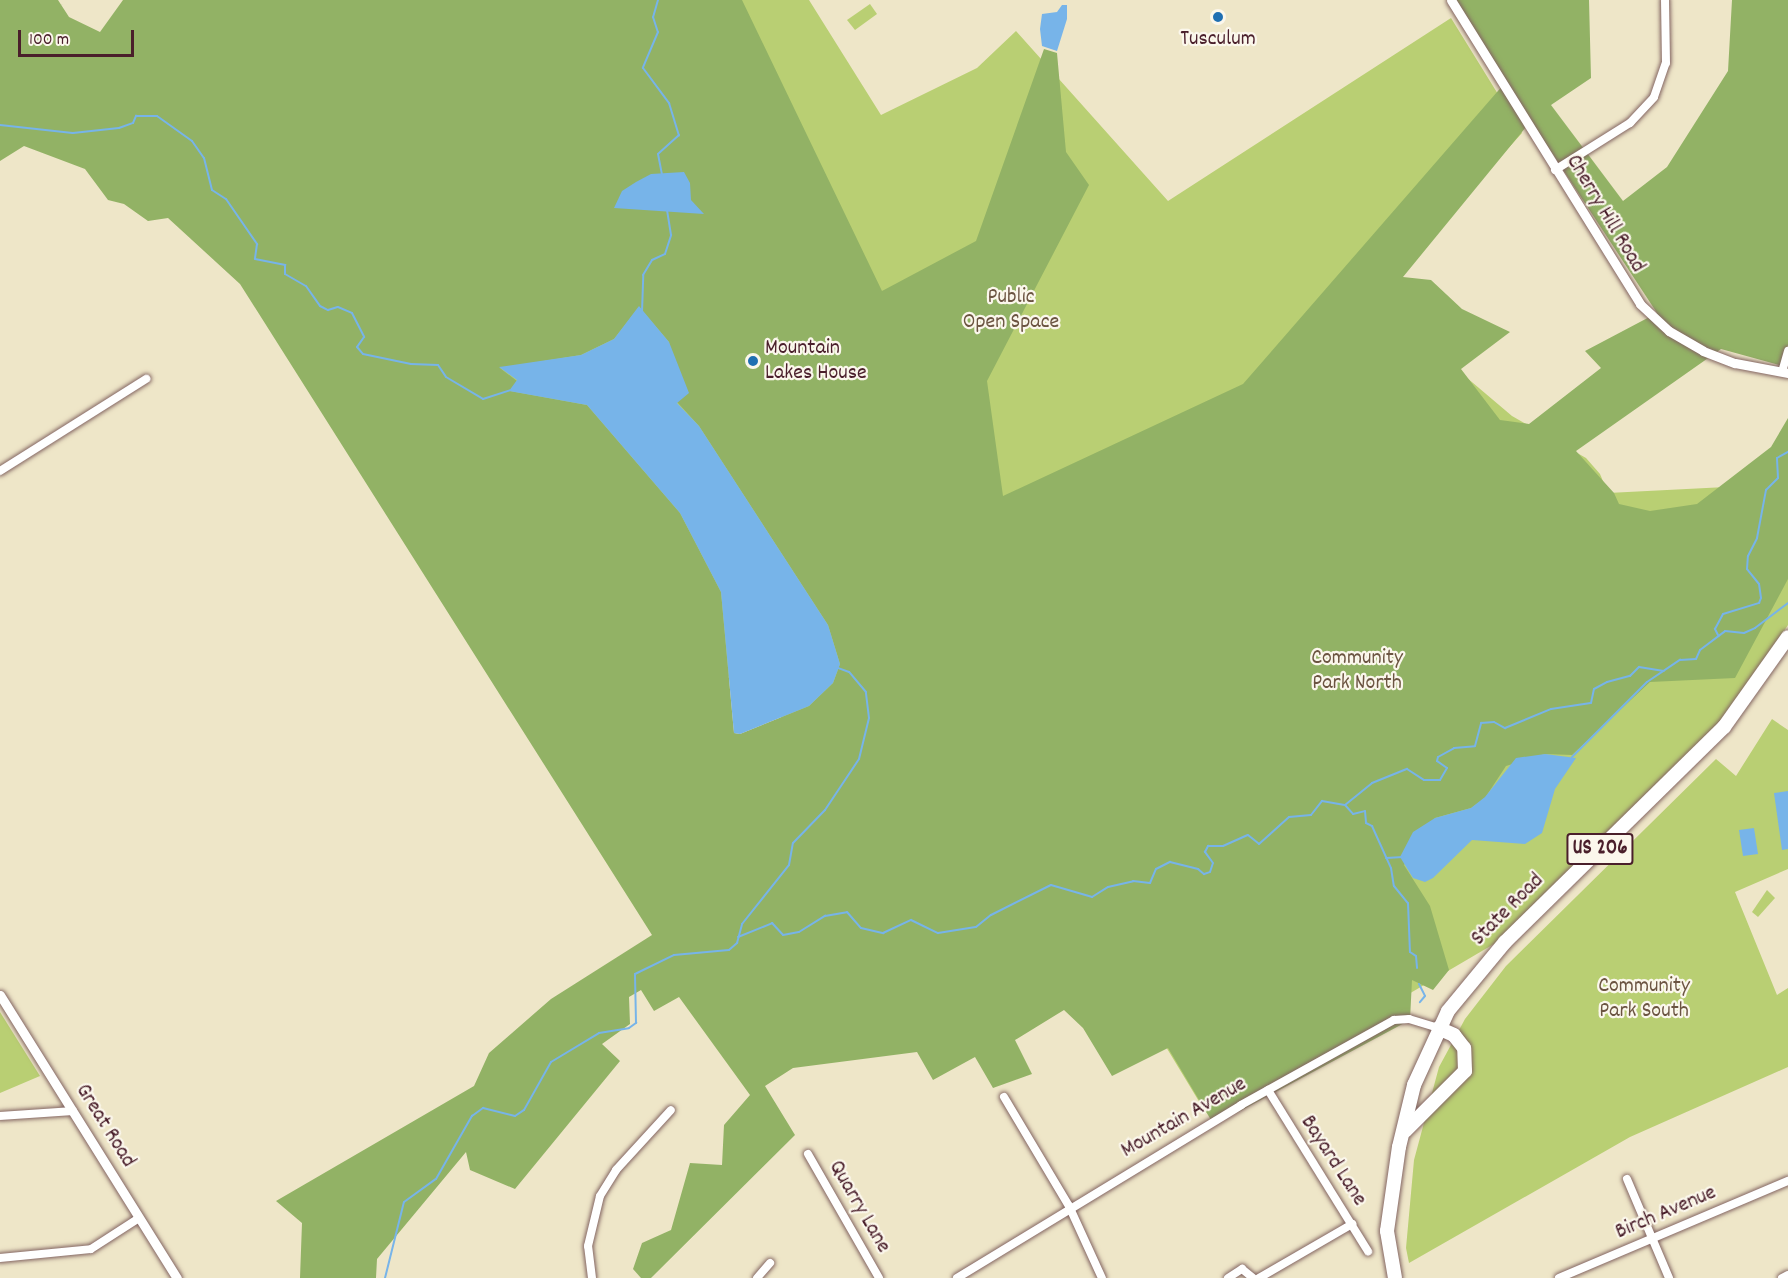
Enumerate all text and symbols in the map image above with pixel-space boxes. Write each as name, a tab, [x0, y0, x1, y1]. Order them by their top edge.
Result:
marker: Tusculum	[1211, 10, 1225, 24]
scale bar	[21, 18, 136, 56]
place label: Tusculum	[1180, 27, 1256, 53]
text: 100 m	[29, 28, 69, 53]
street label: Cherry Hill Road	[1559, 150, 1651, 278]
park label: Public Open Space	[963, 284, 1059, 336]
place label: Mountain Lakes House	[765, 335, 867, 386]
marker: Mountain Lakes House	[746, 354, 760, 368]
park label: Community Park North	[1311, 645, 1403, 696]
road number: US 206	[1566, 831, 1634, 867]
street label: State Road	[1466, 868, 1550, 952]
park label: Community Park South	[1598, 973, 1690, 1024]
street label: Mountain Avenue	[1117, 1072, 1251, 1164]
street label: Great Road	[69, 1079, 141, 1173]
street label: Bayard Lane	[1294, 1111, 1372, 1211]
street label: Quarry Lane	[822, 1156, 896, 1258]
street label: Birch Avenue	[1612, 1180, 1720, 1246]

